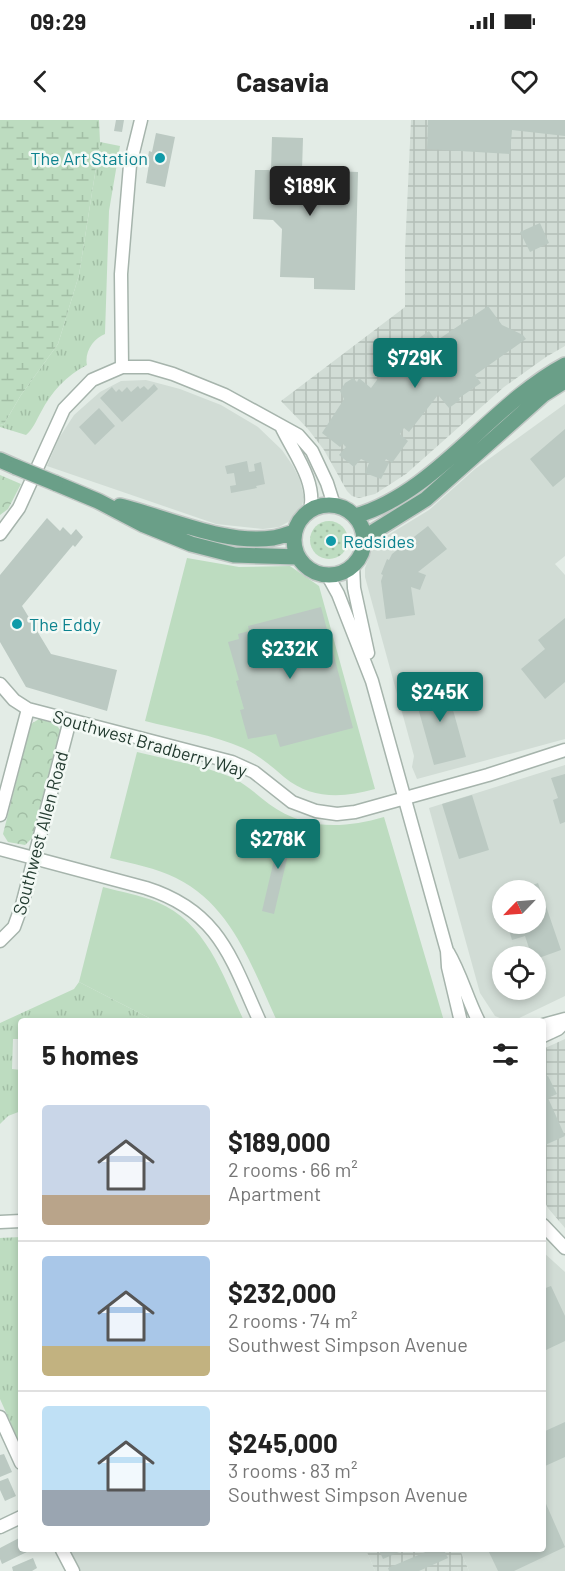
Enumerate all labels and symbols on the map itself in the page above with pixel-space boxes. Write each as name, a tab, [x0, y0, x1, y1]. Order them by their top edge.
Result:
place label: The Art Station	[30, 147, 148, 169]
marker: The Art Station	[153, 151, 167, 165]
pin: $189K	[268, 166, 352, 217]
pin: $729K	[373, 338, 457, 389]
place label: Redsides	[343, 530, 415, 552]
marker: Redsides	[324, 534, 338, 548]
place label: The Eddy	[29, 613, 101, 635]
marker: The Eddy	[10, 617, 24, 631]
pin: $232K	[248, 629, 332, 680]
pin: $245K	[398, 672, 482, 723]
street label: Southwest Bradberry Way	[50, 705, 250, 781]
street label: Southwest Allen Road	[8, 749, 72, 917]
pin: $278K	[236, 819, 320, 870]
north arrow	[492, 880, 546, 934]

